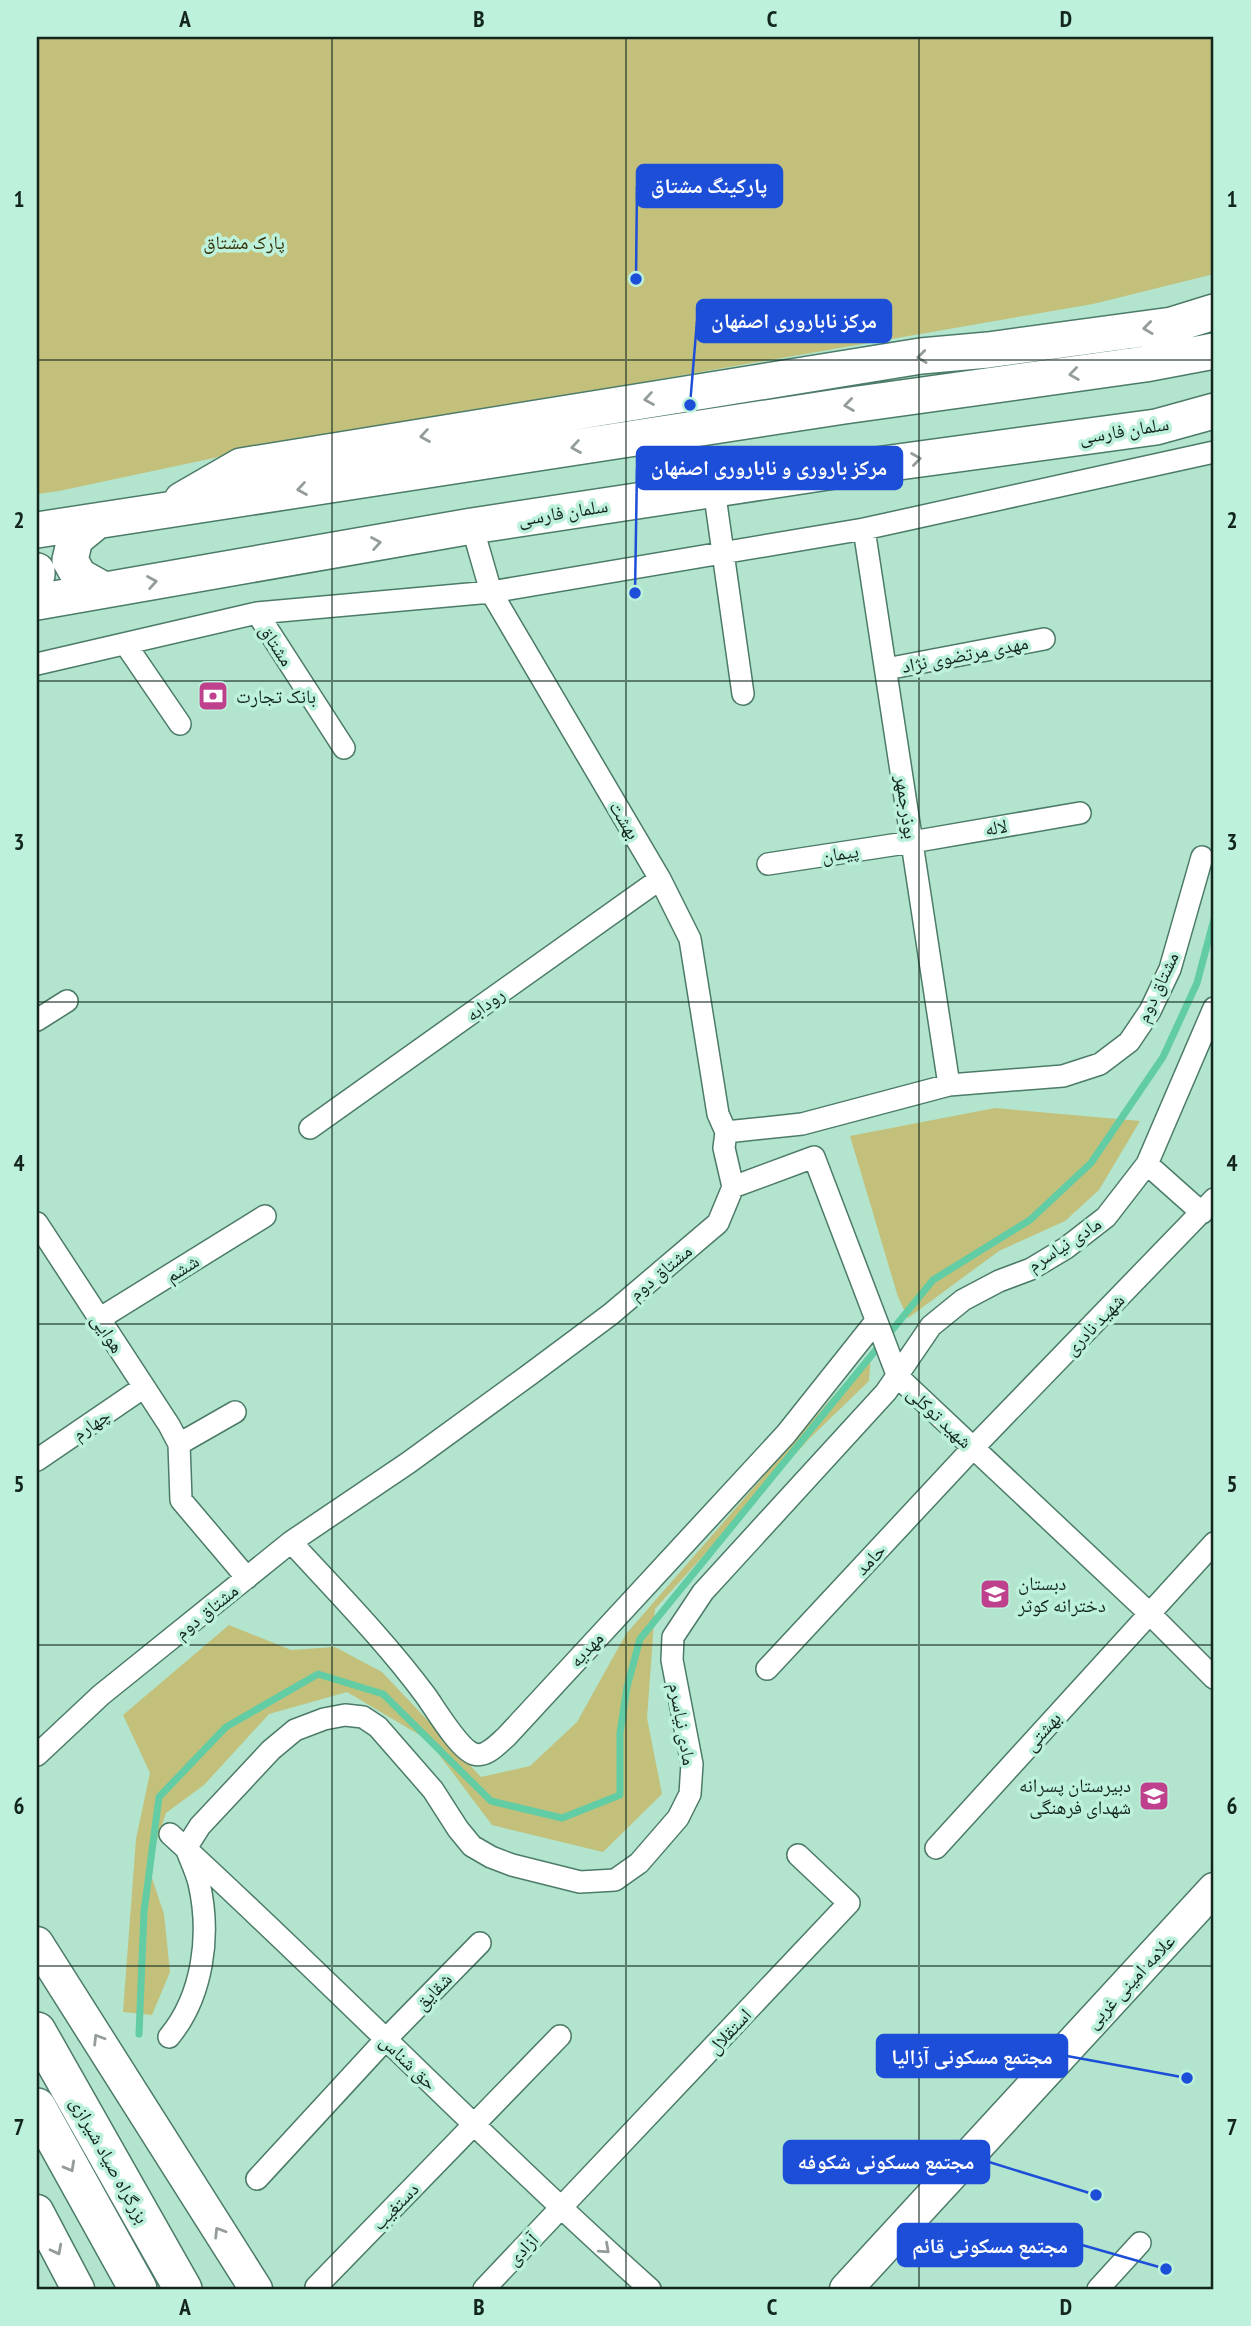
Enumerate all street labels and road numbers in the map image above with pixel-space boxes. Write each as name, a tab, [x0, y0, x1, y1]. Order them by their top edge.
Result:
street label: سلمان فارسی	[1077, 411, 1171, 449]
street label: سلمان فارسی	[516, 493, 610, 531]
street label: مشتاق	[255, 620, 299, 670]
street label: مهدی مرتضوی نژاد	[900, 630, 1030, 678]
street label: بوذرجمهر	[891, 773, 923, 840]
street label: بهشت	[604, 796, 646, 844]
street label: لاله	[983, 813, 1009, 841]
street label: پیمان	[820, 838, 860, 868]
street label: مشتاق دوم	[1130, 948, 1186, 1027]
street label: رودابه	[461, 982, 509, 1026]
street label: مادی نیاسرم	[1022, 1211, 1107, 1278]
street label: مشتاق دوم	[623, 1239, 698, 1307]
street label: ششم	[161, 1249, 204, 1288]
street label: شهید نادری	[1059, 1288, 1129, 1360]
street label: هوایی	[86, 1309, 130, 1357]
street label: شهید توکلی	[902, 1381, 978, 1453]
street label: چهارم	[67, 1403, 116, 1447]
street label: حامد	[849, 1538, 891, 1580]
street label: مشتاق دوم	[169, 1578, 244, 1646]
street label: مهدیه	[564, 1626, 608, 1672]
street label: مادی نیاسرم	[662, 1681, 702, 1768]
street label: بهشتی	[1018, 1706, 1066, 1756]
street label: علامه امینی غربی	[1080, 1928, 1180, 2033]
street label: شقایق	[409, 1967, 457, 2015]
street label: استقلال	[702, 2003, 756, 2059]
street label: حق شناس	[375, 2029, 443, 2095]
street label: بزرگراه صیاد شیرازی	[65, 2092, 155, 2228]
street label: دستغیب	[366, 2177, 424, 2235]
street label: آزادی	[501, 2227, 544, 2270]

